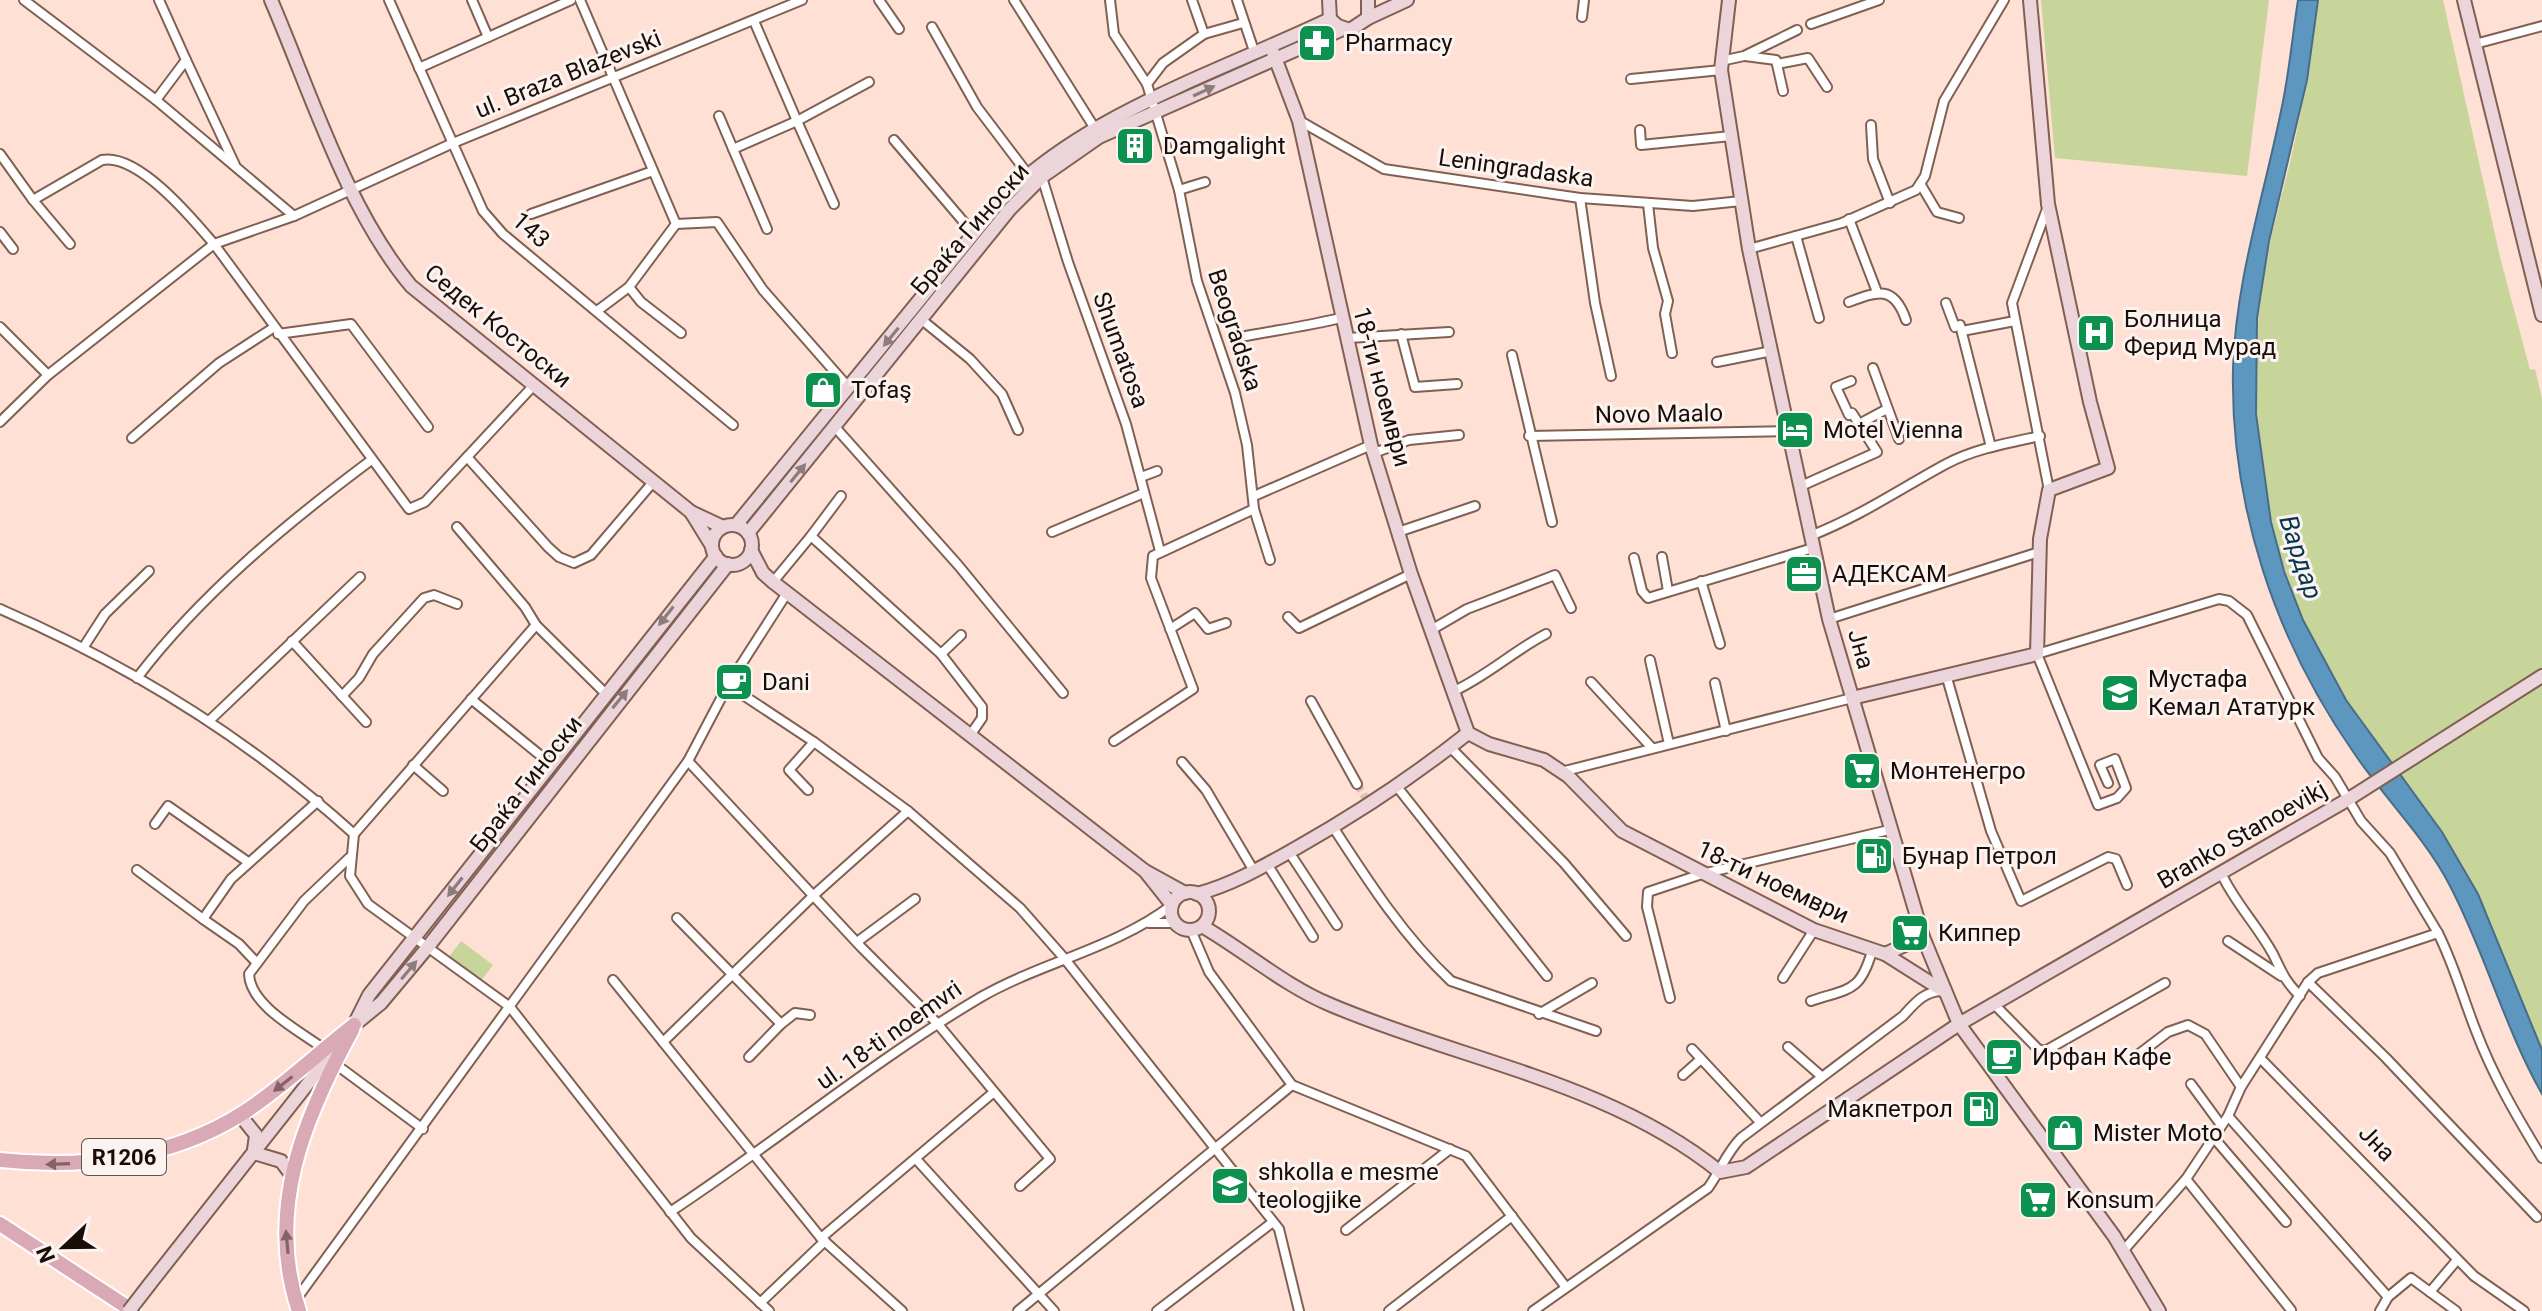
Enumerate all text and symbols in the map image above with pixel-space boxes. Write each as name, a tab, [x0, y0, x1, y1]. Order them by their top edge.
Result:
pharmacy icon: Pharmacy	[1296, 22, 1338, 64]
street label: ul. Braza Blazevski	[471, 24, 665, 124]
place label: Pharmacy	[1345, 29, 1453, 57]
one-way arrow	[1192, 84, 1215, 98]
building icon: Damgalight	[1114, 125, 1156, 167]
place label: Damgalight	[1163, 132, 1286, 160]
street label: Leningradaska	[1437, 143, 1595, 193]
street label: Браќа Гиноски	[905, 157, 1035, 301]
street label: 143	[507, 206, 555, 254]
street label: Седек Костоски	[419, 258, 577, 394]
street label: Beogradska	[1202, 265, 1268, 395]
street label: Shumatosa	[1087, 288, 1155, 412]
street label: 18-ти ноември	[1347, 304, 1417, 470]
place label: Болница Ферид Мурад	[2124, 305, 2276, 361]
hospital icon: Болница Ферид Мурад	[2075, 312, 2117, 354]
one-way arrow	[883, 326, 900, 346]
shop icon: Tofaş	[802, 369, 844, 411]
place label: Tofaş	[851, 376, 912, 404]
street label: Novo Maalo	[1595, 399, 1723, 429]
hotel icon: Motel Vienna	[1774, 409, 1816, 451]
place label: Motel Vienna	[1823, 416, 1963, 444]
one-way arrow	[789, 463, 805, 483]
water label: Вардар	[2273, 511, 2329, 603]
office icon: АДЕКСАМ	[1783, 553, 1825, 595]
place label: АДЕКСАМ	[1832, 560, 1947, 588]
one-way arrow	[659, 606, 675, 626]
street label: Јна	[1842, 626, 1880, 672]
cafe icon: Dani	[713, 661, 755, 703]
place label: Мустафа Кемал Ататурк	[2148, 665, 2315, 721]
place label: Dani	[762, 668, 810, 696]
school or university icon: Мустафа Кемал Ататурк	[2099, 672, 2141, 714]
one-way arrow	[611, 689, 627, 709]
street label: Браќа Гиноски	[464, 710, 588, 858]
supermarket icon: Монтенегро	[1841, 750, 1883, 792]
place label: Монтенегро	[1890, 757, 2026, 785]
street label: Branko Stanoevikj	[2152, 775, 2332, 895]
street label: 18-ти ноември	[1693, 835, 1853, 929]
fuel station icon: Бунар Петрол	[1853, 835, 1895, 877]
place label: Бунар Петрол	[1902, 842, 2057, 870]
one-way arrow	[447, 877, 463, 898]
supermarket icon: Киппер	[1889, 912, 1931, 954]
place label: Киппер	[1938, 919, 2021, 947]
one-way arrow	[400, 960, 416, 980]
street label: ul. 18-ti noemvri	[811, 975, 967, 1095]
cafe icon: Ирфан Кафе	[1983, 1036, 2025, 1078]
place label: Ирфан Кафе	[2032, 1043, 2171, 1071]
one-way arrow	[273, 1075, 293, 1091]
fuel station icon: Макпетрол	[1960, 1088, 2002, 1130]
place label: Макпетрол	[1827, 1095, 1953, 1123]
shop icon: Mister Moto	[2044, 1112, 2086, 1154]
place label: Mister Moto	[2093, 1119, 2223, 1147]
street label: Јна	[2353, 1119, 2401, 1167]
road number: R1206	[82, 1139, 166, 1175]
one-way arrow	[45, 1158, 70, 1171]
place label: shkolla e mesme teologjike	[1258, 1158, 1439, 1214]
school or university icon: shkolla e mesme teologjike	[1209, 1165, 1251, 1207]
supermarket icon: Konsum	[2017, 1179, 2059, 1221]
place label: Konsum	[2066, 1186, 2154, 1214]
north arrow	[24, 1207, 104, 1287]
one-way arrow	[281, 1229, 294, 1254]
text: N	[31, 1242, 60, 1266]

